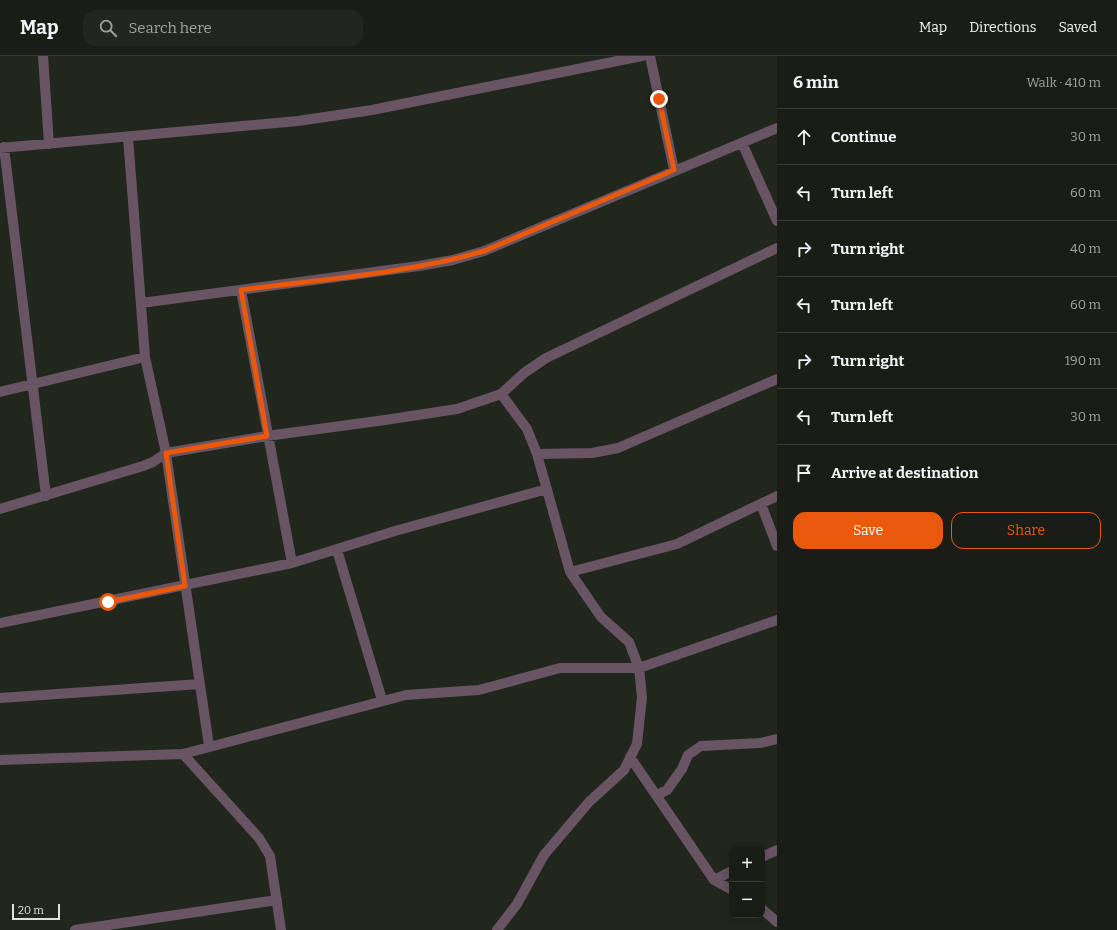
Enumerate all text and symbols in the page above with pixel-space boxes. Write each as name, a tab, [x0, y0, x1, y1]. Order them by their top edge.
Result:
search box	[83, 10, 363, 46]
text: Map	[20, 16, 59, 39]
icon: search	[97, 17, 119, 39]
text: Search here	[129, 19, 212, 37]
text: Map	[919, 19, 947, 36]
text: Directions	[969, 19, 1037, 36]
text: Saved	[1059, 19, 1097, 36]
text: 6 min	[793, 72, 839, 93]
text: Walk · 410 m	[1026, 75, 1101, 90]
route end	[650, 90, 668, 108]
icon: ahead	[793, 126, 815, 148]
text: Continue	[831, 128, 897, 146]
text: 30 m	[1070, 129, 1101, 144]
icon: left	[793, 182, 815, 204]
text: Turn left	[831, 184, 893, 202]
text: 60 m	[1070, 185, 1101, 200]
icon: right	[793, 238, 815, 260]
text: Turn right	[831, 240, 904, 258]
text: 40 m	[1070, 241, 1101, 256]
icon: left	[793, 294, 815, 316]
text: Turn left	[831, 296, 893, 314]
text: 60 m	[1070, 297, 1101, 312]
icon: right	[793, 350, 815, 372]
text: Turn right	[831, 352, 904, 370]
text: 190 m	[1065, 353, 1101, 368]
icon: left	[793, 406, 815, 428]
text: Turn left	[831, 408, 893, 426]
text: 30 m	[1070, 409, 1101, 424]
icon: arrive	[793, 462, 815, 484]
text: Arrive at destination	[831, 464, 978, 482]
button: Save	[793, 512, 943, 549]
button: Share	[951, 512, 1101, 549]
route start	[99, 593, 117, 611]
map controls	[729, 846, 765, 918]
button: +	[729, 846, 765, 882]
button: −	[729, 882, 765, 918]
scale bar	[12, 902, 60, 921]
text: 20 m	[18, 904, 44, 917]

